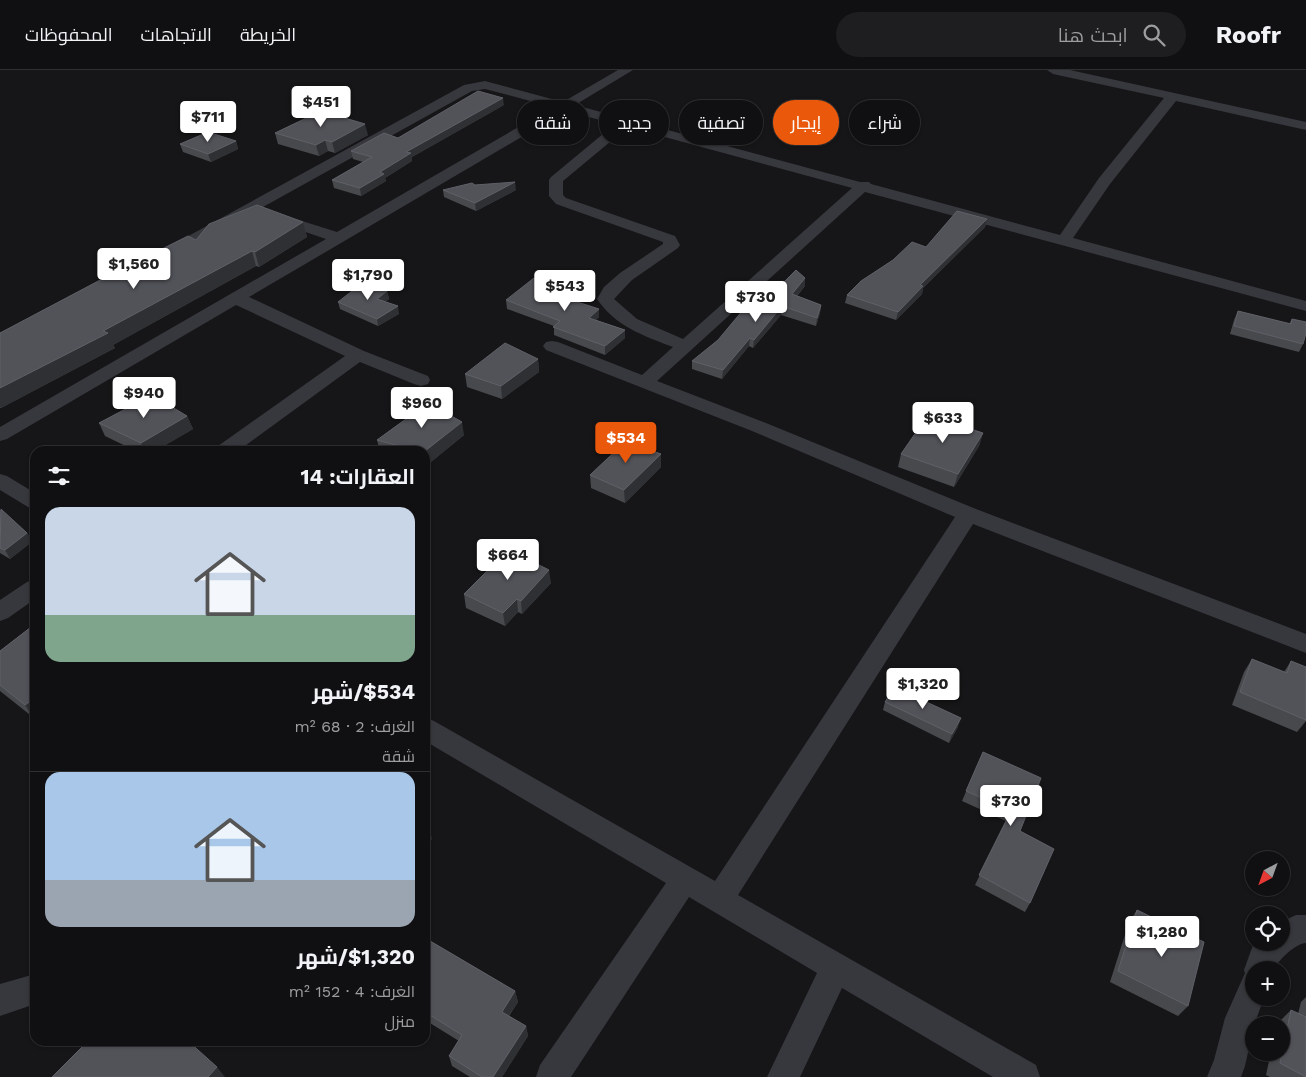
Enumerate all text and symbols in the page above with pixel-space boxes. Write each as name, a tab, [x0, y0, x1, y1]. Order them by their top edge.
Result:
search box	[836, 12, 1186, 57]
icon: search	[1140, 21, 1168, 49]
text: Roofr	[1216, 21, 1281, 49]
text: المحفوظات	[25, 24, 113, 45]
text: الاتجاهات	[141, 24, 212, 45]
text: الخريطة	[240, 24, 296, 45]
text: ابحث هنا	[1058, 24, 1128, 47]
pin: $451	[291, 85, 351, 128]
text: $451	[303, 92, 339, 111]
pin: $711	[178, 100, 238, 143]
chip: شقة	[517, 100, 589, 145]
chip: جديد	[599, 100, 669, 145]
chip: تصفية	[679, 100, 763, 145]
chip: إيجار	[773, 100, 839, 145]
chip: شراء	[849, 100, 920, 145]
text: $711	[191, 107, 225, 126]
pin: $1,560	[93, 248, 175, 290]
text: $1,560	[108, 254, 160, 273]
pin: $1,790	[327, 258, 409, 301]
text: $1,790	[343, 265, 393, 284]
pin: $543	[535, 270, 595, 312]
text: $543	[545, 276, 585, 295]
pin: $730	[726, 280, 786, 323]
text: $730	[736, 287, 776, 306]
pin: $940	[114, 376, 174, 419]
text: $940	[124, 383, 164, 402]
pin: $960	[392, 386, 452, 429]
text: $960	[402, 393, 442, 412]
pin: $633	[913, 402, 973, 444]
text: $633	[923, 408, 963, 427]
pin: $534	[596, 422, 656, 464]
text: $534	[606, 428, 646, 447]
icon: filters	[45, 462, 73, 490]
text: العقارات: 14	[301, 464, 415, 489]
pin: $664	[478, 538, 538, 581]
icon: home	[185, 539, 275, 629]
text: $664	[488, 545, 528, 564]
pin: $1,320	[882, 668, 964, 710]
text: $1,320	[897, 674, 949, 693]
text: $534/شهر	[312, 679, 415, 704]
text: الغرف: 2 · 68 m²	[295, 717, 415, 736]
text: شقة	[382, 747, 415, 766]
pin: $730	[981, 784, 1041, 827]
text: $730	[991, 791, 1031, 810]
icon: home	[185, 805, 275, 895]
north arrow	[1245, 851, 1290, 896]
map controls	[1245, 851, 1290, 1061]
button: locate	[1245, 906, 1290, 951]
pin: $1,280	[1121, 916, 1203, 958]
text: $1,280	[1136, 922, 1188, 941]
text: $1,320/شهر	[297, 944, 415, 969]
button: +	[1245, 961, 1290, 1006]
text: الغرف: 4 · 152 m²	[289, 982, 415, 1001]
text: منزل	[385, 1012, 415, 1031]
button: −	[1245, 1016, 1290, 1061]

